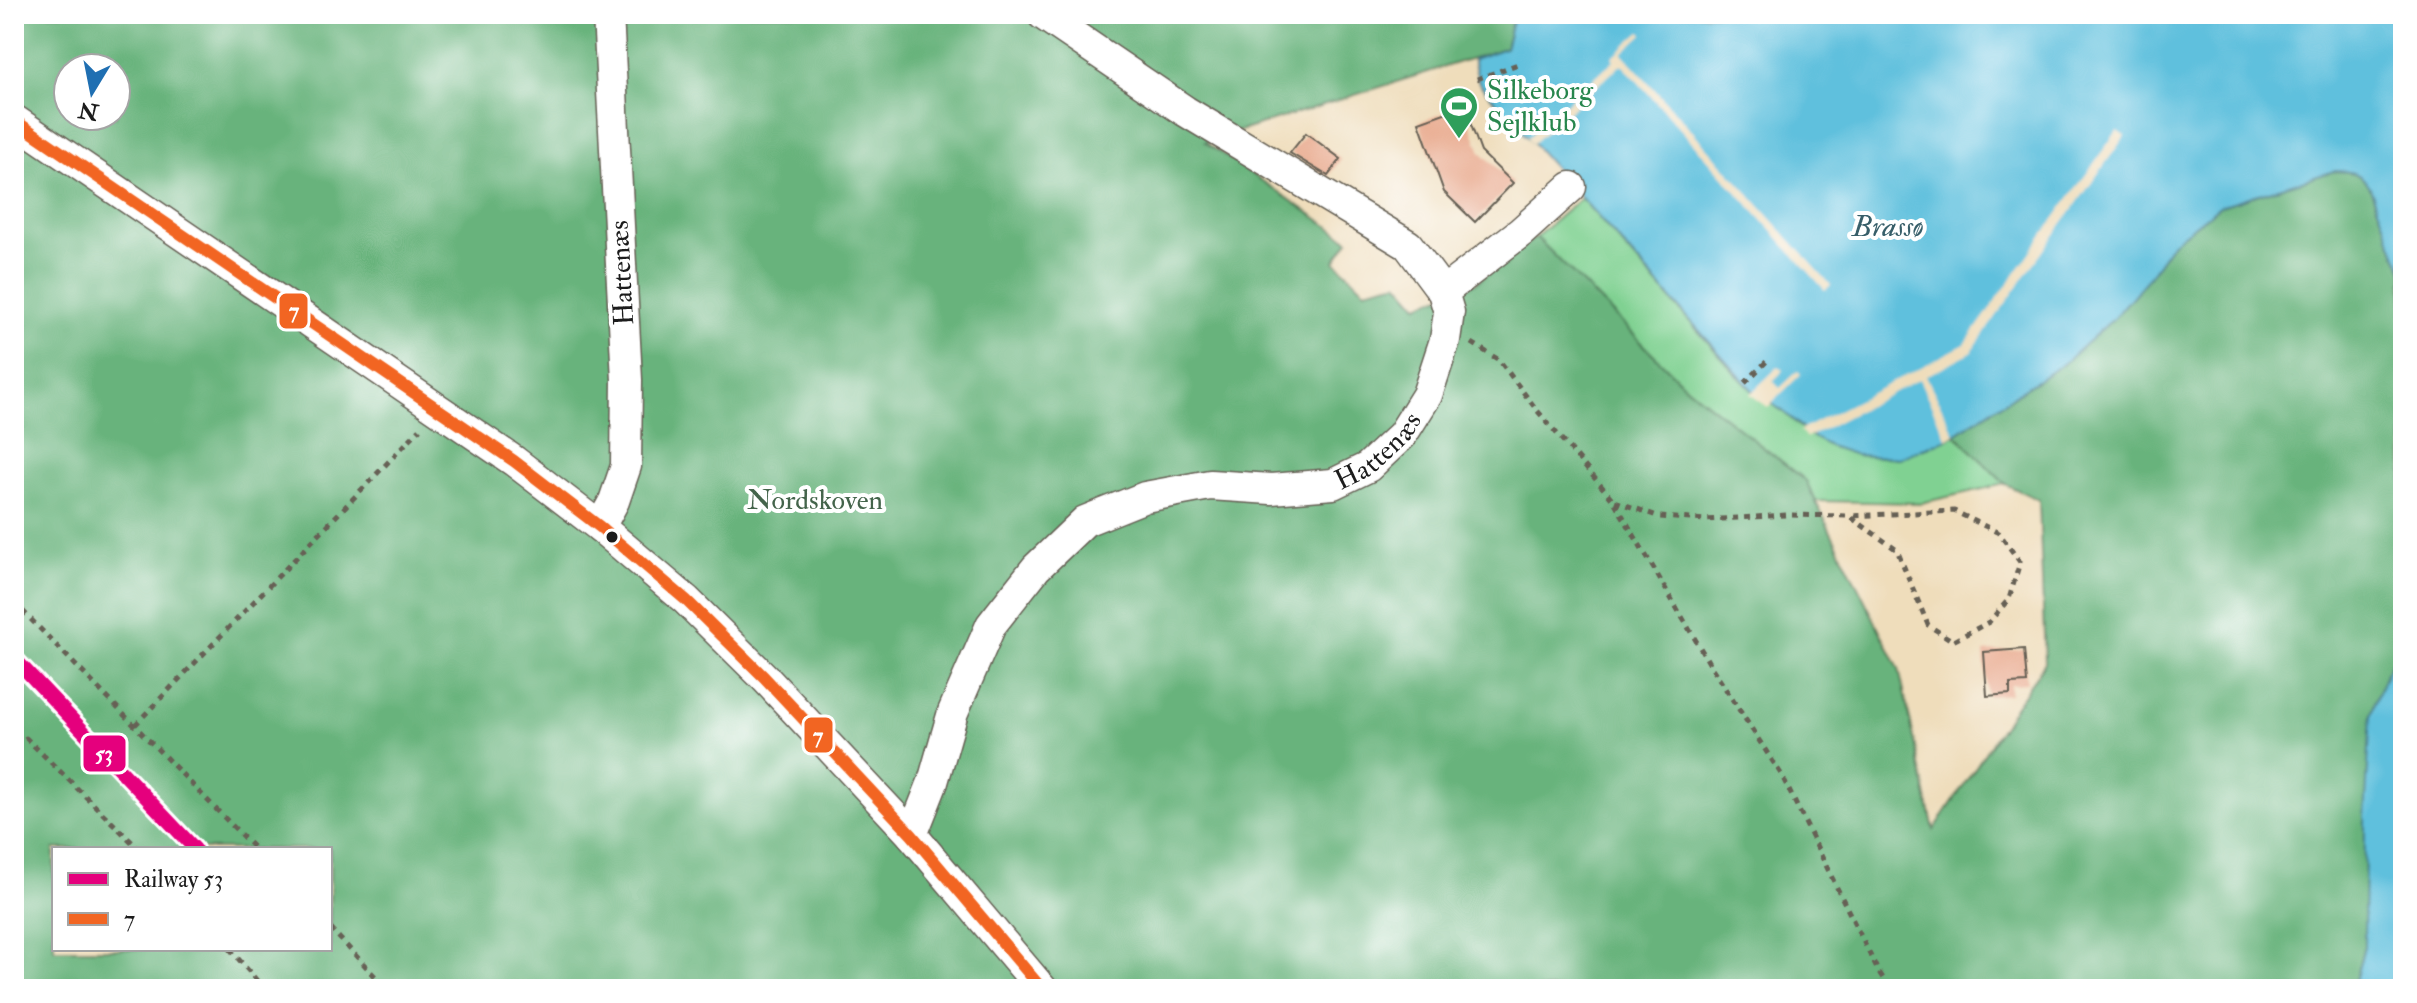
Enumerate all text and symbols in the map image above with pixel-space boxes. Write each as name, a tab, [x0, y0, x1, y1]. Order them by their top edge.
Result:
north arrow	[52, 52, 132, 132]
place label: Silkeborg Sejlklub	[1487, 73, 1594, 140]
sports icon: Silkeborg Sejlklub	[1438, 85, 1480, 140]
text: N	[76, 95, 102, 126]
water label: Brassø	[1850, 208, 1924, 245]
street label: Hattenæs	[602, 220, 642, 326]
line badge: 7	[278, 292, 309, 330]
text: 7	[289, 297, 300, 325]
street label: Hattenæs	[1329, 406, 1429, 498]
park label: Nordskoven	[747, 483, 883, 518]
unlabelled marker	[604, 529, 620, 545]
line badge: 7	[803, 716, 834, 754]
text: 7	[813, 722, 824, 750]
line badge: 53	[82, 734, 127, 773]
text: 53	[95, 740, 113, 768]
legend	[52, 847, 332, 951]
text: Railway 53	[124, 864, 223, 895]
text: 7	[124, 904, 135, 935]

